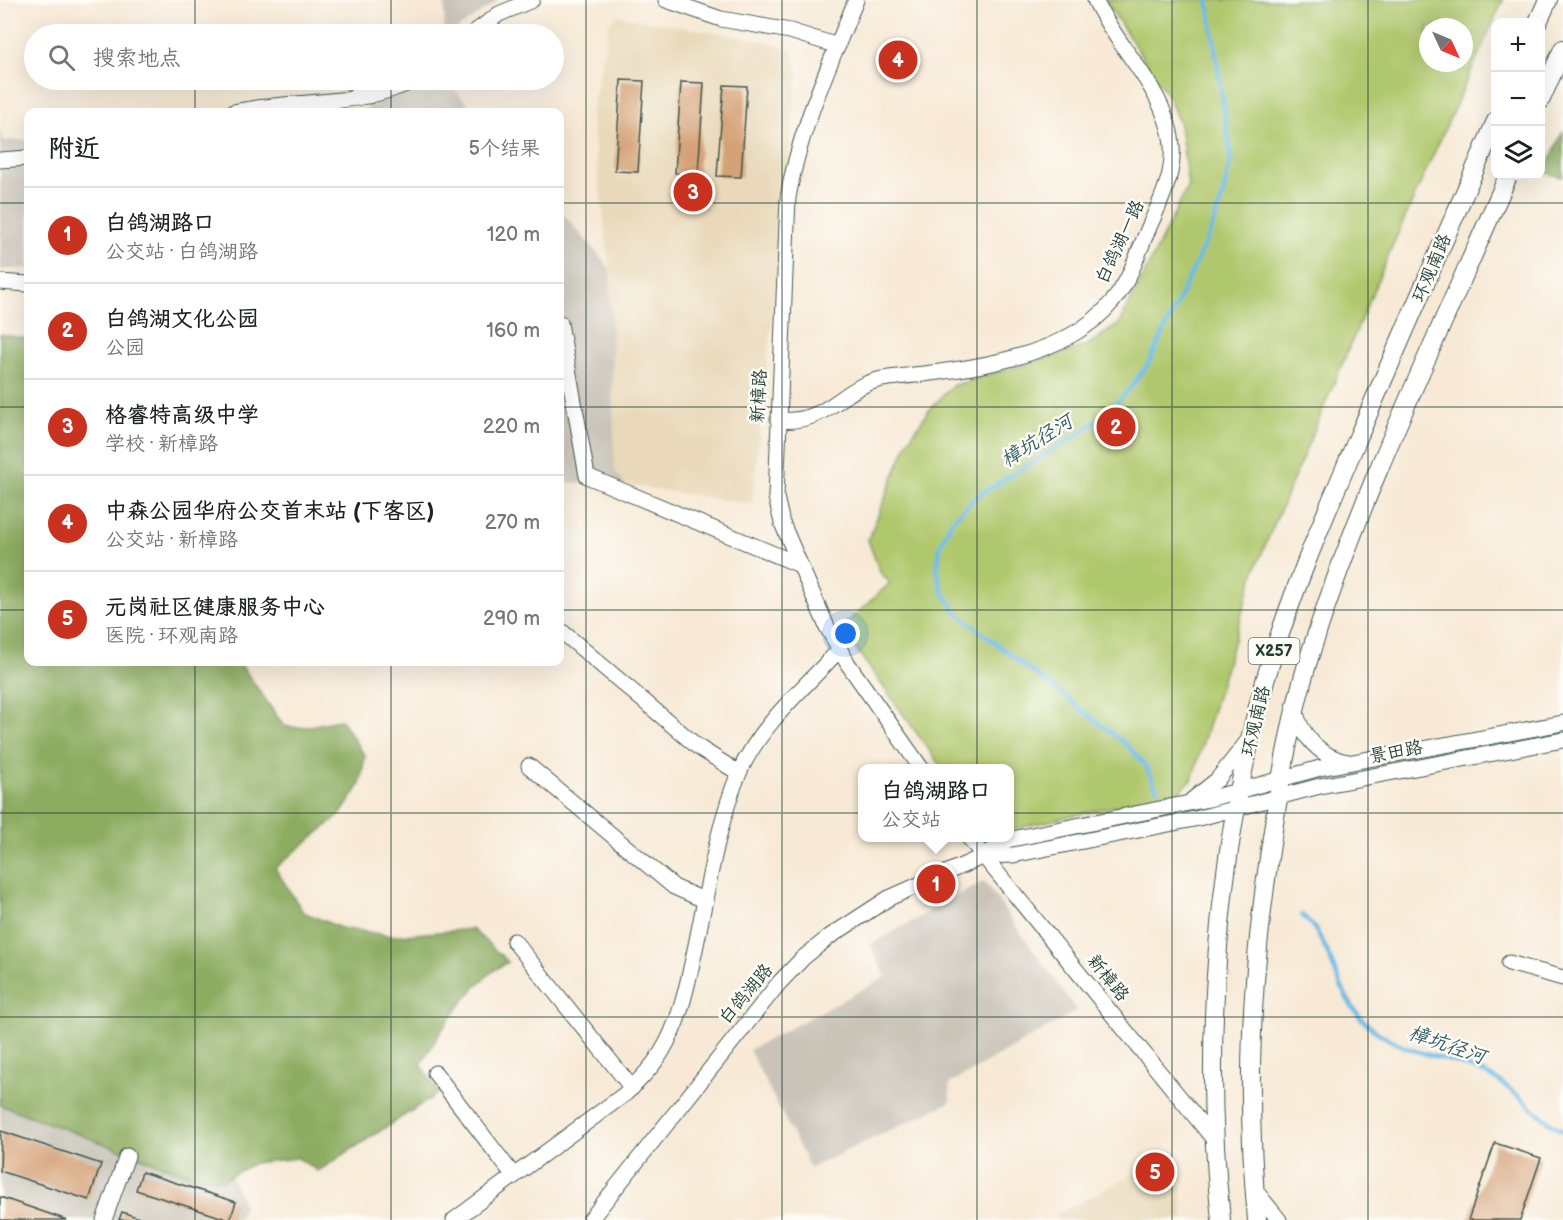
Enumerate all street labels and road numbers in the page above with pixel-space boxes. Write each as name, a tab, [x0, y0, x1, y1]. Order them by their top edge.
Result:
street label: 白鸽湖一路	[1091, 197, 1149, 287]
street label: 环观南路	[1408, 231, 1456, 305]
street label: 新樟路	[747, 368, 771, 424]
road number: X257	[1248, 638, 1300, 664]
street label: 环观南路	[1238, 684, 1274, 758]
street label: 景田路	[1367, 737, 1425, 767]
street label: 新樟路	[1083, 950, 1133, 1006]
street label: 白鸽湖路	[715, 960, 777, 1028]

